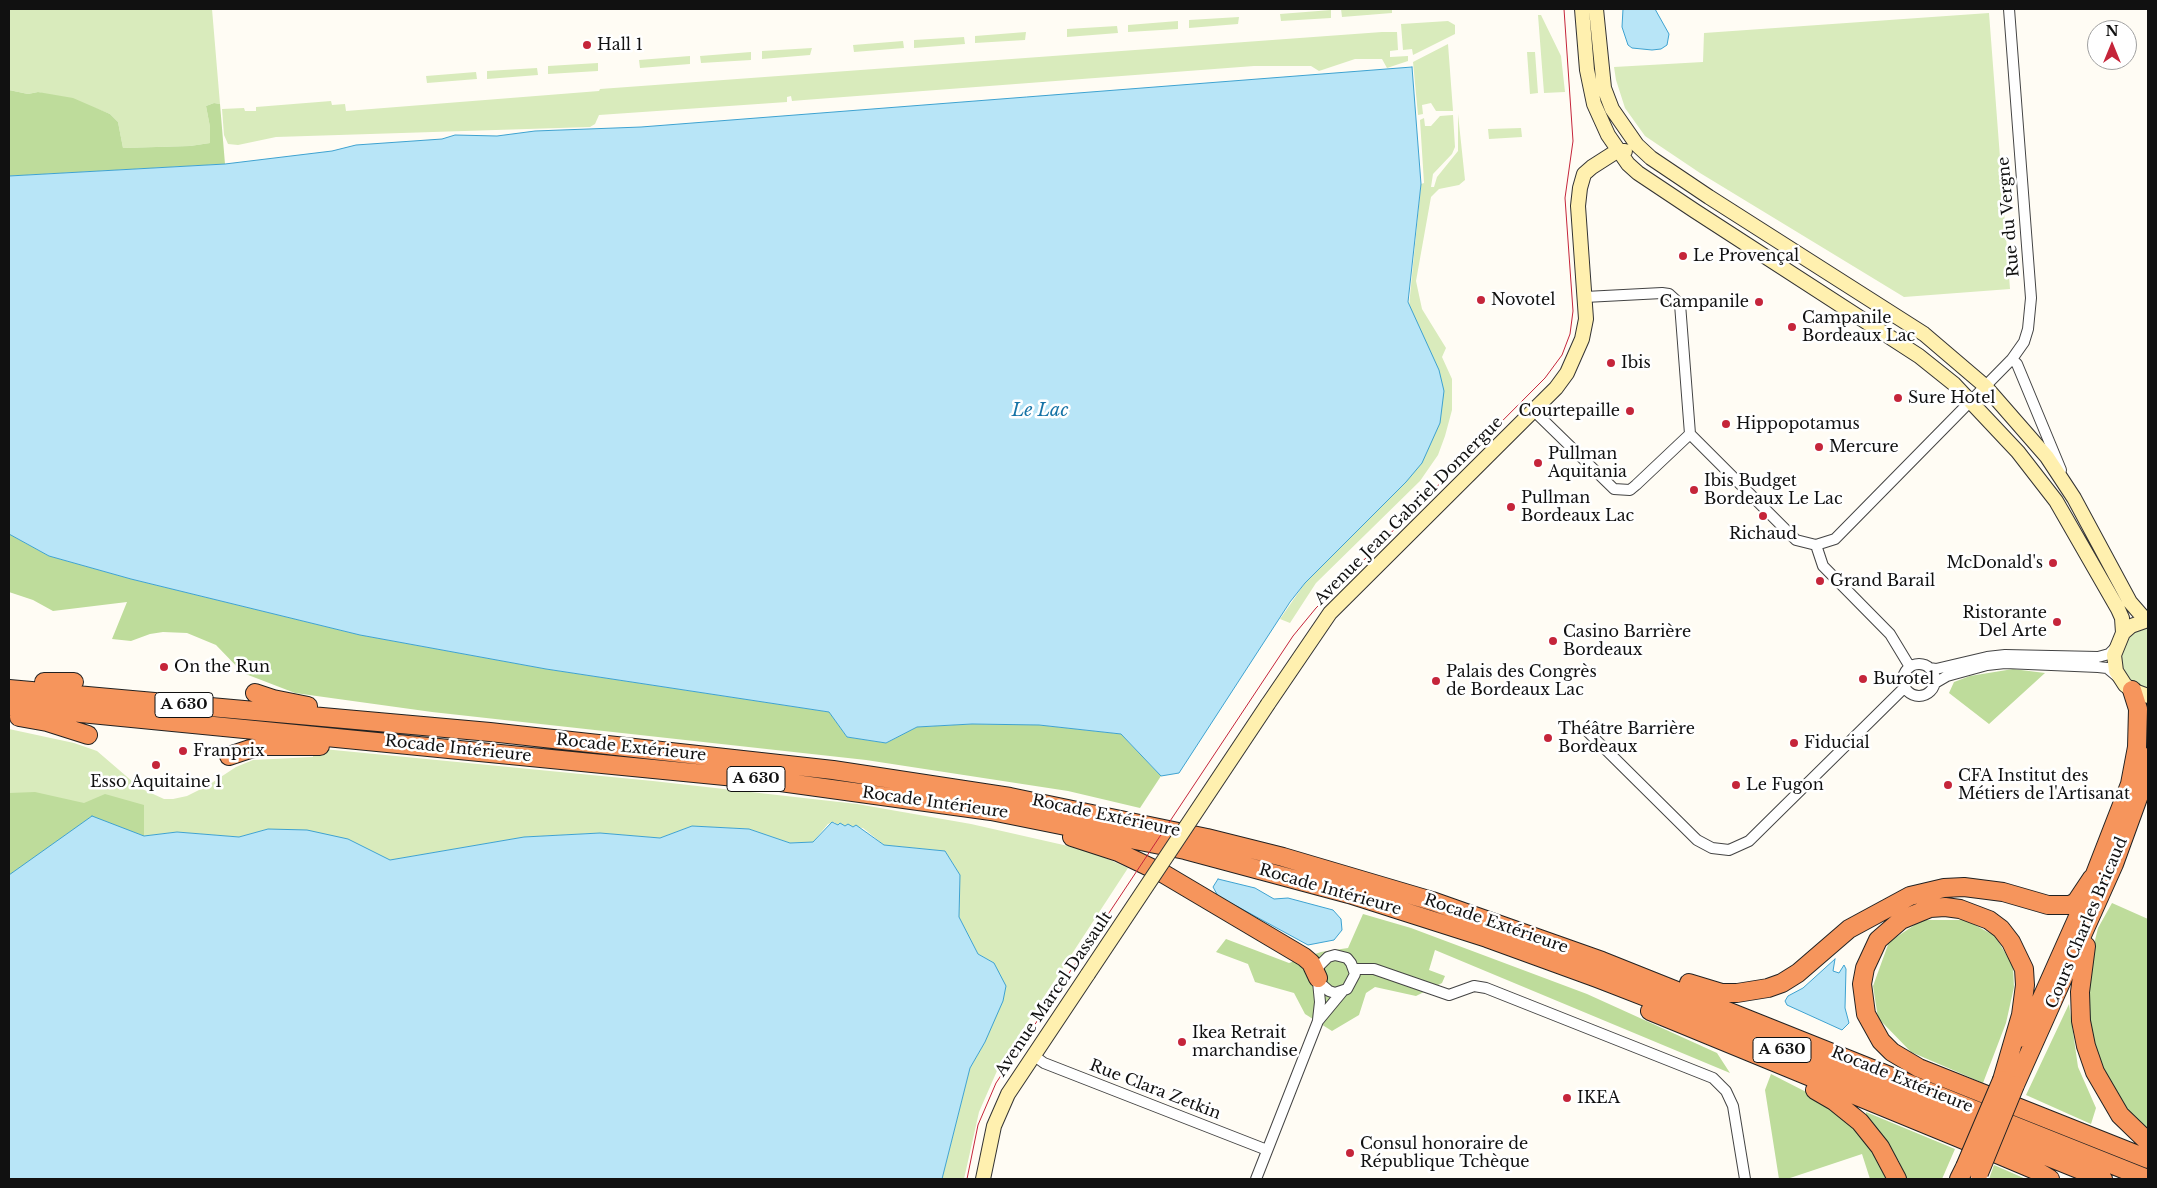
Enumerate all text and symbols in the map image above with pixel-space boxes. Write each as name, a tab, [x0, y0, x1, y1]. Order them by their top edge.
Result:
north arrow	[2087, 20, 2137, 70]
text: N	[2105, 22, 2119, 40]
place label: Hall 1	[597, 35, 643, 55]
marker: Hall 1	[581, 39, 593, 51]
street label: Rue du Vergne	[1994, 156, 2024, 278]
place label: Le Provençal	[1693, 246, 1799, 266]
marker: Le Provençal	[1677, 250, 1689, 262]
place label: Novotel	[1491, 290, 1555, 310]
place label: Campanile	[1660, 292, 1749, 312]
marker: Novotel	[1475, 294, 1487, 306]
marker: Campanile	[1753, 296, 1765, 308]
place label: Campanile Bordeaux Lac	[1802, 308, 1915, 346]
marker: Campanile Bordeaux Lac	[1786, 321, 1798, 333]
place label: Ibis	[1621, 353, 1651, 373]
marker: Ibis	[1605, 357, 1617, 369]
place label: Sure Hotel	[1908, 388, 1996, 408]
marker: Sure Hotel	[1892, 392, 1904, 404]
water label: Le Lac	[1012, 400, 1068, 422]
place label: Courtepaille	[1518, 401, 1620, 421]
marker: Courtepaille	[1624, 405, 1636, 417]
street label: Avenue Jean Gabriel Domergue	[1311, 413, 1507, 609]
place label: Hippopotamus	[1736, 414, 1860, 434]
marker: Hippopotamus	[1720, 418, 1732, 430]
place label: Mercure	[1829, 437, 1899, 457]
marker: Mercure	[1813, 441, 1825, 453]
place label: Pullman Aquitania	[1548, 444, 1627, 482]
marker: Pullman Aquitania	[1532, 457, 1544, 469]
place label: Ibis Budget Bordeaux Le Lac	[1704, 471, 1843, 509]
marker: Ibis Budget Bordeaux Le Lac	[1688, 484, 1700, 496]
place label: Pullman Bordeaux Lac	[1521, 488, 1634, 526]
marker: Pullman Bordeaux Lac	[1505, 501, 1517, 513]
marker: Richaud	[1757, 510, 1769, 522]
place label: Richaud	[1729, 524, 1797, 544]
place label: McDonald's	[1946, 553, 2043, 573]
marker: McDonald's	[2047, 557, 2059, 569]
place label: Grand Barail	[1830, 571, 1935, 591]
marker: Grand Barail	[1814, 575, 1826, 587]
place label: Ristorante Del Arte	[1962, 603, 2047, 641]
marker: Ristorante Del Arte	[2051, 616, 2063, 628]
place label: Casino Barrière Bordeaux	[1563, 622, 1691, 660]
marker: Casino Barrière Bordeaux	[1547, 635, 1559, 647]
place label: On the Run	[174, 657, 270, 677]
marker: On the Run	[158, 661, 170, 673]
place label: Palais des Congrès de Bordeaux Lac	[1446, 662, 1597, 700]
place label: Burotel	[1873, 669, 1934, 689]
marker: Burotel	[1857, 673, 1869, 685]
marker: Palais des Congrès de Bordeaux Lac	[1430, 675, 1442, 687]
road number: A 630	[155, 692, 213, 718]
place label: Théâtre Barrière Bordeaux	[1558, 719, 1695, 757]
street label: Rocade Extérieure	[555, 731, 707, 765]
street label: Rocade Intérieure	[384, 732, 532, 766]
marker: Théâtre Barrière Bordeaux	[1542, 732, 1554, 744]
place label: Fiducial	[1804, 733, 1870, 753]
marker: Fiducial	[1788, 737, 1800, 749]
place label: Franprix	[193, 741, 265, 761]
marker: Franprix	[177, 745, 189, 757]
marker: Esso Aquitaine 1	[150, 759, 162, 771]
road number: A 630	[727, 766, 785, 792]
place label: CFA Institut des Métiers de l'Artisanat	[1958, 766, 2130, 804]
place label: Esso Aquitaine 1	[90, 772, 222, 792]
place label: Le Fugon	[1746, 775, 1824, 795]
marker: Le Fugon	[1730, 779, 1742, 791]
marker: CFA Institut des Métiers de l'Artisanat	[1942, 779, 1954, 791]
street label: Rocade Intérieure	[861, 783, 1009, 823]
street label: Rocade Extérieure	[1030, 791, 1182, 841]
street label: Cours Charles Bricaud	[2042, 834, 2132, 1012]
street label: Rocade Intérieure	[1257, 860, 1403, 920]
street label: Rocade Extérieure	[1421, 890, 1571, 958]
street label: Avenue Marcel Dassault	[991, 908, 1117, 1080]
place label: Ikea Retrait marchandise	[1192, 1023, 1298, 1061]
marker: Ikea Retrait marchandise	[1176, 1036, 1188, 1048]
road number: A 630	[1753, 1038, 1811, 1062]
street label: Rocade Extérieure	[1828, 1043, 1976, 1117]
street label: Rue Clara Zetkin	[1087, 1056, 1223, 1124]
place label: IKEA	[1577, 1088, 1620, 1108]
marker: IKEA	[1561, 1092, 1573, 1104]
place label: Consul honoraire de République Tchèque	[1360, 1134, 1530, 1172]
marker: Consul honoraire de République Tchèque	[1344, 1147, 1356, 1159]

